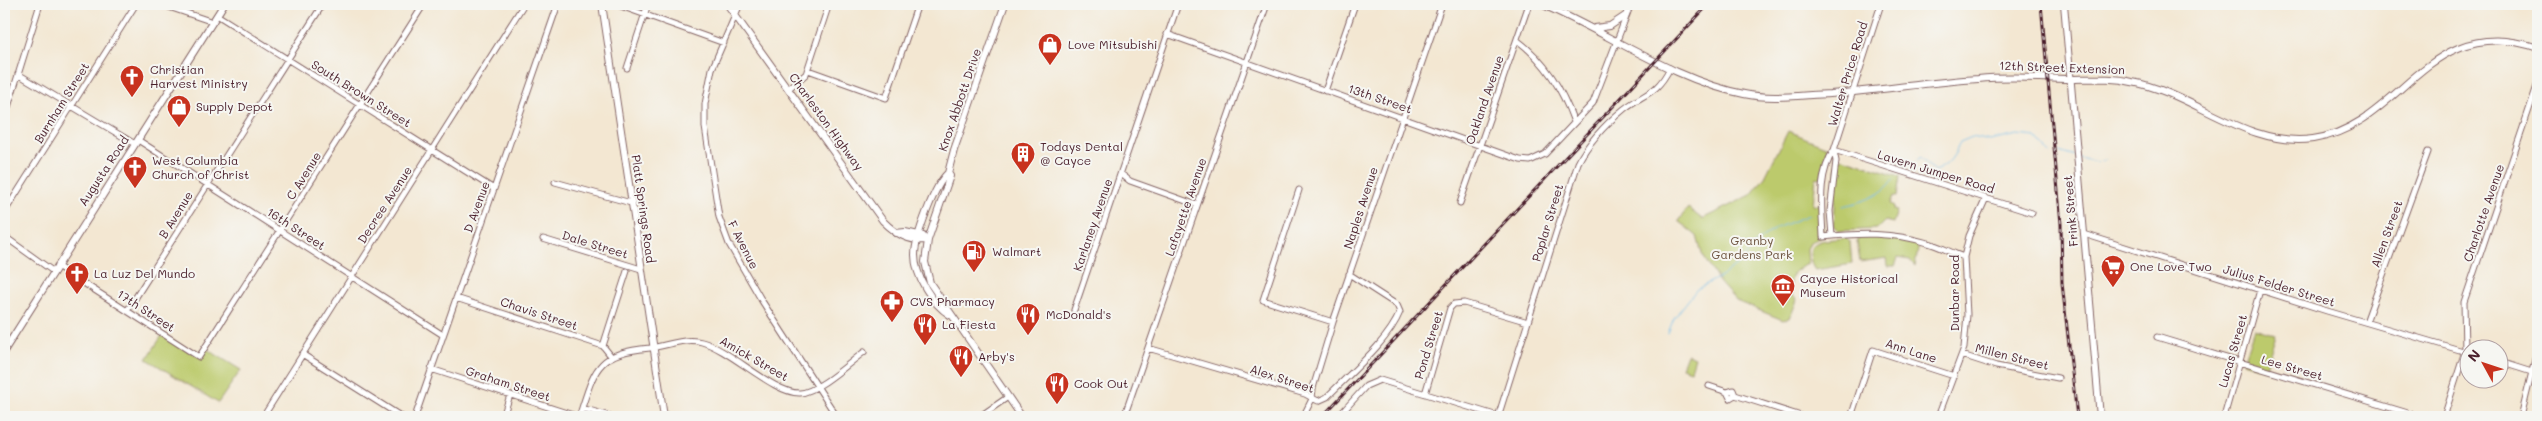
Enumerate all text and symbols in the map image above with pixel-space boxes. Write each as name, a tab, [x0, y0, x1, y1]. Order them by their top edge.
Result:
street label: Walter Price Road	[1823, 19, 1871, 128]
shop icon: Love Mitsubishi	[1037, 32, 1063, 66]
place label: Love Mitsubishi	[1068, 36, 1158, 52]
street label: Knox Abbott Drive	[934, 46, 984, 153]
street label: Oakland Avenue	[1461, 53, 1507, 146]
street label: South Brown Street	[309, 56, 414, 130]
street label: 12th Street Extension	[1999, 57, 2125, 77]
street label: Burnham Street	[30, 59, 92, 146]
place label: Christian Harvest Ministry	[150, 61, 248, 91]
church icon: Christian Harvest Ministry	[119, 64, 145, 98]
street label: Charleston Highway	[786, 69, 868, 173]
street label: 13th Street	[1346, 80, 1414, 116]
shop icon: Supply Depot	[166, 94, 192, 128]
place label: Supply Depot	[196, 98, 273, 114]
street label: Augusta Road	[74, 132, 132, 209]
place label: Todays Dental @ Cayce	[1040, 138, 1123, 168]
building icon: Todays Dental @ Cayce	[1010, 141, 1036, 175]
street label: Lavern Jumper Road	[1876, 146, 1997, 197]
street label: C Avenue	[282, 148, 324, 203]
place label: West Columbia Church of Christ	[152, 152, 249, 182]
street label: Platt Springs Road	[628, 154, 660, 264]
church icon: West Columbia Church of Christ	[122, 155, 148, 189]
street label: Lafayette Avenue	[1161, 155, 1209, 258]
street label: Charlotte Avenue	[2459, 162, 2507, 264]
street label: Decree Avenue	[353, 163, 415, 246]
street label: Naples Avenue	[1339, 165, 1381, 251]
street label: Frink Street	[2059, 175, 2081, 247]
street label: Karlaney Avenue	[1069, 176, 1115, 273]
street label: D Avenue	[459, 179, 493, 235]
street label: Poplar Street	[1528, 182, 1566, 263]
street label: B Avenue	[154, 188, 196, 241]
street label: Allen Street	[2366, 198, 2406, 269]
street label: 16th Street	[264, 203, 329, 253]
street label: F Avenue	[725, 218, 763, 271]
street label: Dale Street	[560, 226, 630, 262]
park label: Granby Gardens Park	[1712, 232, 1792, 262]
fuel station icon: Walmart	[961, 239, 987, 273]
place label: Walmart	[992, 243, 1041, 259]
street label: Dunbar Road	[1946, 254, 1962, 331]
supermarket icon: One Love Two	[2100, 254, 2126, 288]
place label: One Love Two	[2130, 258, 2212, 274]
street label: Julius Felder Street	[2221, 260, 2337, 310]
church icon: La Luz Del Mundo	[64, 261, 90, 295]
place label: La Luz Del Mundo	[94, 265, 195, 281]
place label: Cayce Historical Museum	[1800, 270, 1898, 300]
museum icon: Cayce Historical Museum	[1770, 273, 1796, 307]
street label: 17th Street	[114, 285, 179, 335]
pharmacy icon: CVS Pharmacy	[879, 289, 905, 323]
street label: Chavis Street	[498, 293, 580, 333]
place label: CVS Pharmacy	[910, 293, 995, 309]
restaurant icon: McDonald's	[1015, 302, 1041, 336]
place label: McDonald's	[1046, 306, 1111, 322]
street label: Pond Street	[1410, 309, 1446, 381]
restaurant icon: La Fiesta	[912, 312, 938, 346]
street label: Lucas Street	[2214, 312, 2250, 389]
place label: La Fiesta	[942, 316, 996, 332]
street label: Amick Street	[717, 332, 792, 384]
street label: Ann Lane	[1883, 334, 1939, 366]
north arrow	[2460, 338, 2510, 388]
street label: Millen Street	[1974, 339, 2051, 373]
restaurant icon: Arby's	[948, 344, 974, 378]
text: N	[2463, 345, 2484, 366]
place label: Arby's	[978, 348, 1015, 364]
street label: Lee Street	[2260, 351, 2325, 383]
street label: Alex Street	[1248, 360, 1317, 396]
street label: Graham Street	[464, 362, 553, 404]
restaurant icon: Cook Out	[1044, 371, 1070, 405]
place label: Cook Out	[1074, 375, 1128, 391]

